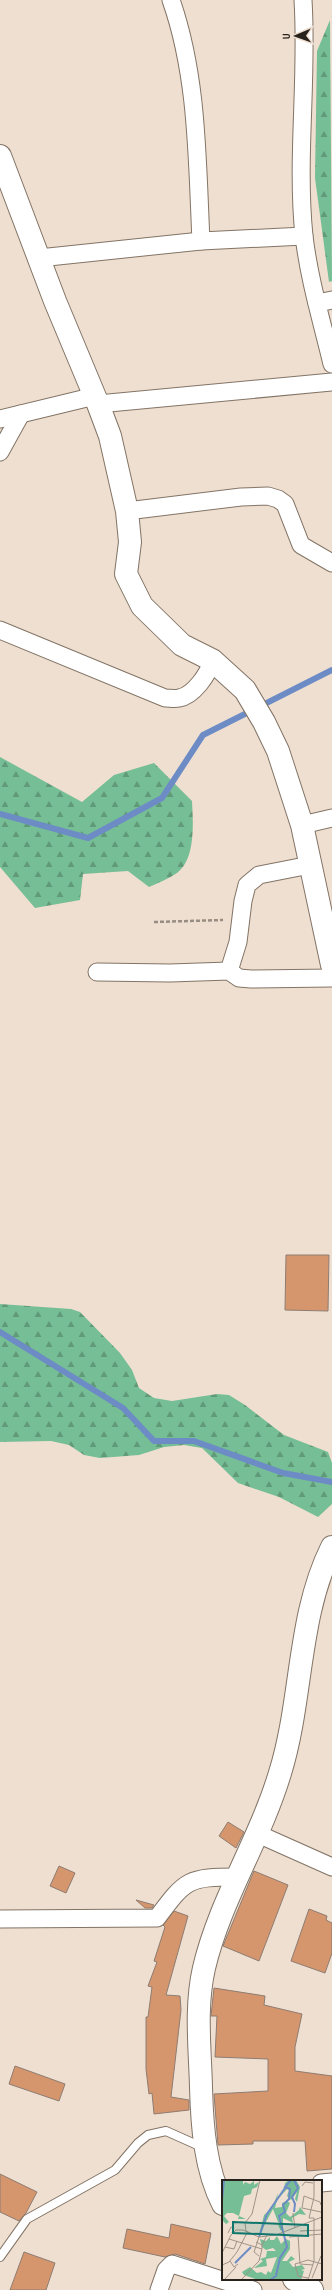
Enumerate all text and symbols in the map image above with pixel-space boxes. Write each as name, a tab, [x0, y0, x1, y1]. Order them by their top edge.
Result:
north arrow	[276, 16, 316, 56]
text: U	[280, 33, 293, 39]
inset map	[222, 2180, 322, 2280]

